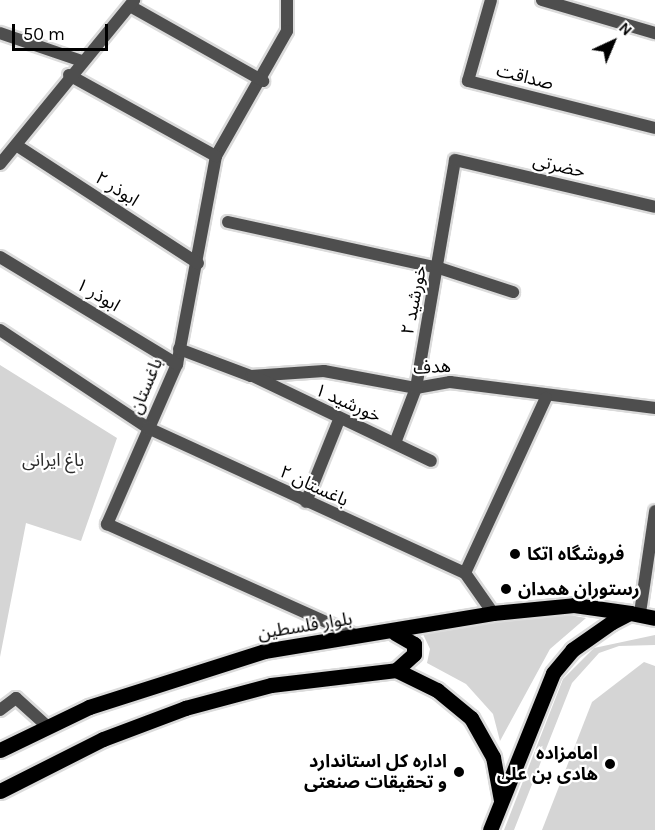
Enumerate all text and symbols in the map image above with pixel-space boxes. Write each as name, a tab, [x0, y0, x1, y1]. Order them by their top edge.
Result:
scale bar	[15, 12, 111, 50]
north arrow	[583, 12, 643, 72]
text: N	[615, 18, 637, 40]
text: 50 m	[23, 23, 65, 45]
street label: صداقت	[494, 60, 556, 94]
street label: حضرتی	[531, 150, 587, 182]
street label: ابوذر ۲	[91, 167, 143, 211]
street label: خورشید ۲	[397, 264, 431, 336]
street label: ابوذر ۱	[72, 274, 124, 316]
street label: باغستان	[125, 355, 167, 417]
street label: هدف	[413, 355, 451, 379]
street label: خورشید ۱	[312, 379, 384, 427]
park label: باغ ایرانی	[22, 449, 84, 471]
street label: باغستان ۲	[276, 461, 352, 511]
place label: فروشگاه اتکا	[527, 543, 624, 565]
marker: فروشگاه اتکا	[508, 547, 522, 561]
place label: رستوران همدان	[518, 578, 640, 600]
marker: رستوران همدان	[499, 582, 513, 596]
street label: بلوار فلسطین	[256, 608, 354, 644]
place label: امامزاده هادی بن علی	[497, 743, 598, 786]
place label: اداره کل استاندارد و تحقیقات صنعتی	[304, 751, 447, 794]
marker: امامزاده هادی بن علی	[603, 757, 617, 771]
marker: اداره کل استاندارد و تحقیقات صنعتی	[452, 765, 466, 779]

